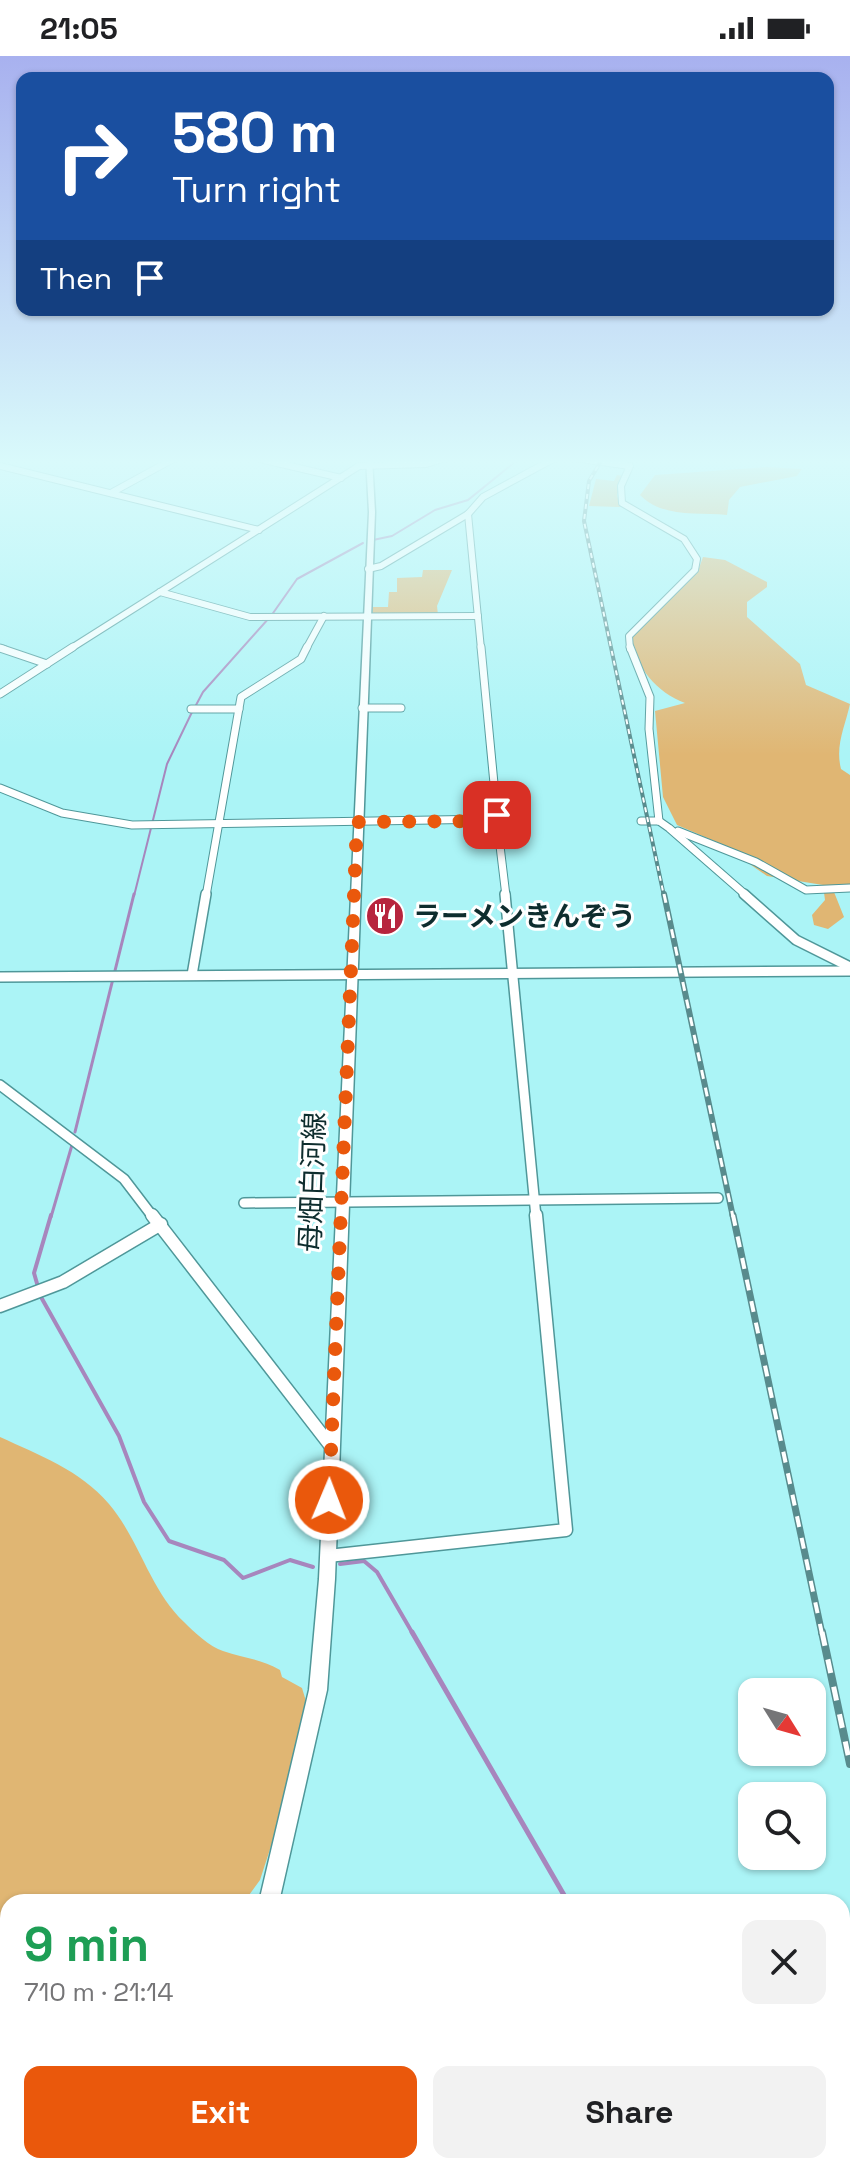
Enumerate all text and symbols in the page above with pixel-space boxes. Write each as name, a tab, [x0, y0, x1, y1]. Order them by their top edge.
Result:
text: 21:05	[40, 9, 118, 48]
text: 580 m	[172, 97, 338, 168]
icon: right	[40, 104, 144, 208]
text: Turn right	[172, 167, 341, 213]
icon: arrive	[128, 256, 172, 300]
text: Then	[40, 259, 112, 298]
pin	[463, 781, 531, 849]
icon: arrive	[475, 793, 519, 837]
restaurant icon: ラーメンきんぞう	[364, 895, 406, 937]
place label: ラーメンきんぞう	[413, 898, 636, 934]
street label: 母畑白河線	[292, 1111, 332, 1253]
position arrow	[287, 1458, 371, 1542]
north arrow	[738, 1678, 826, 1766]
map controls	[738, 1678, 826, 1870]
button: search	[738, 1782, 826, 1870]
text: 9 min	[24, 1914, 149, 1975]
button: close	[742, 1920, 826, 2004]
text: 710 m · 21:14	[24, 1975, 173, 2009]
button: Exit	[24, 2066, 417, 2158]
button: Share	[433, 2066, 826, 2158]

